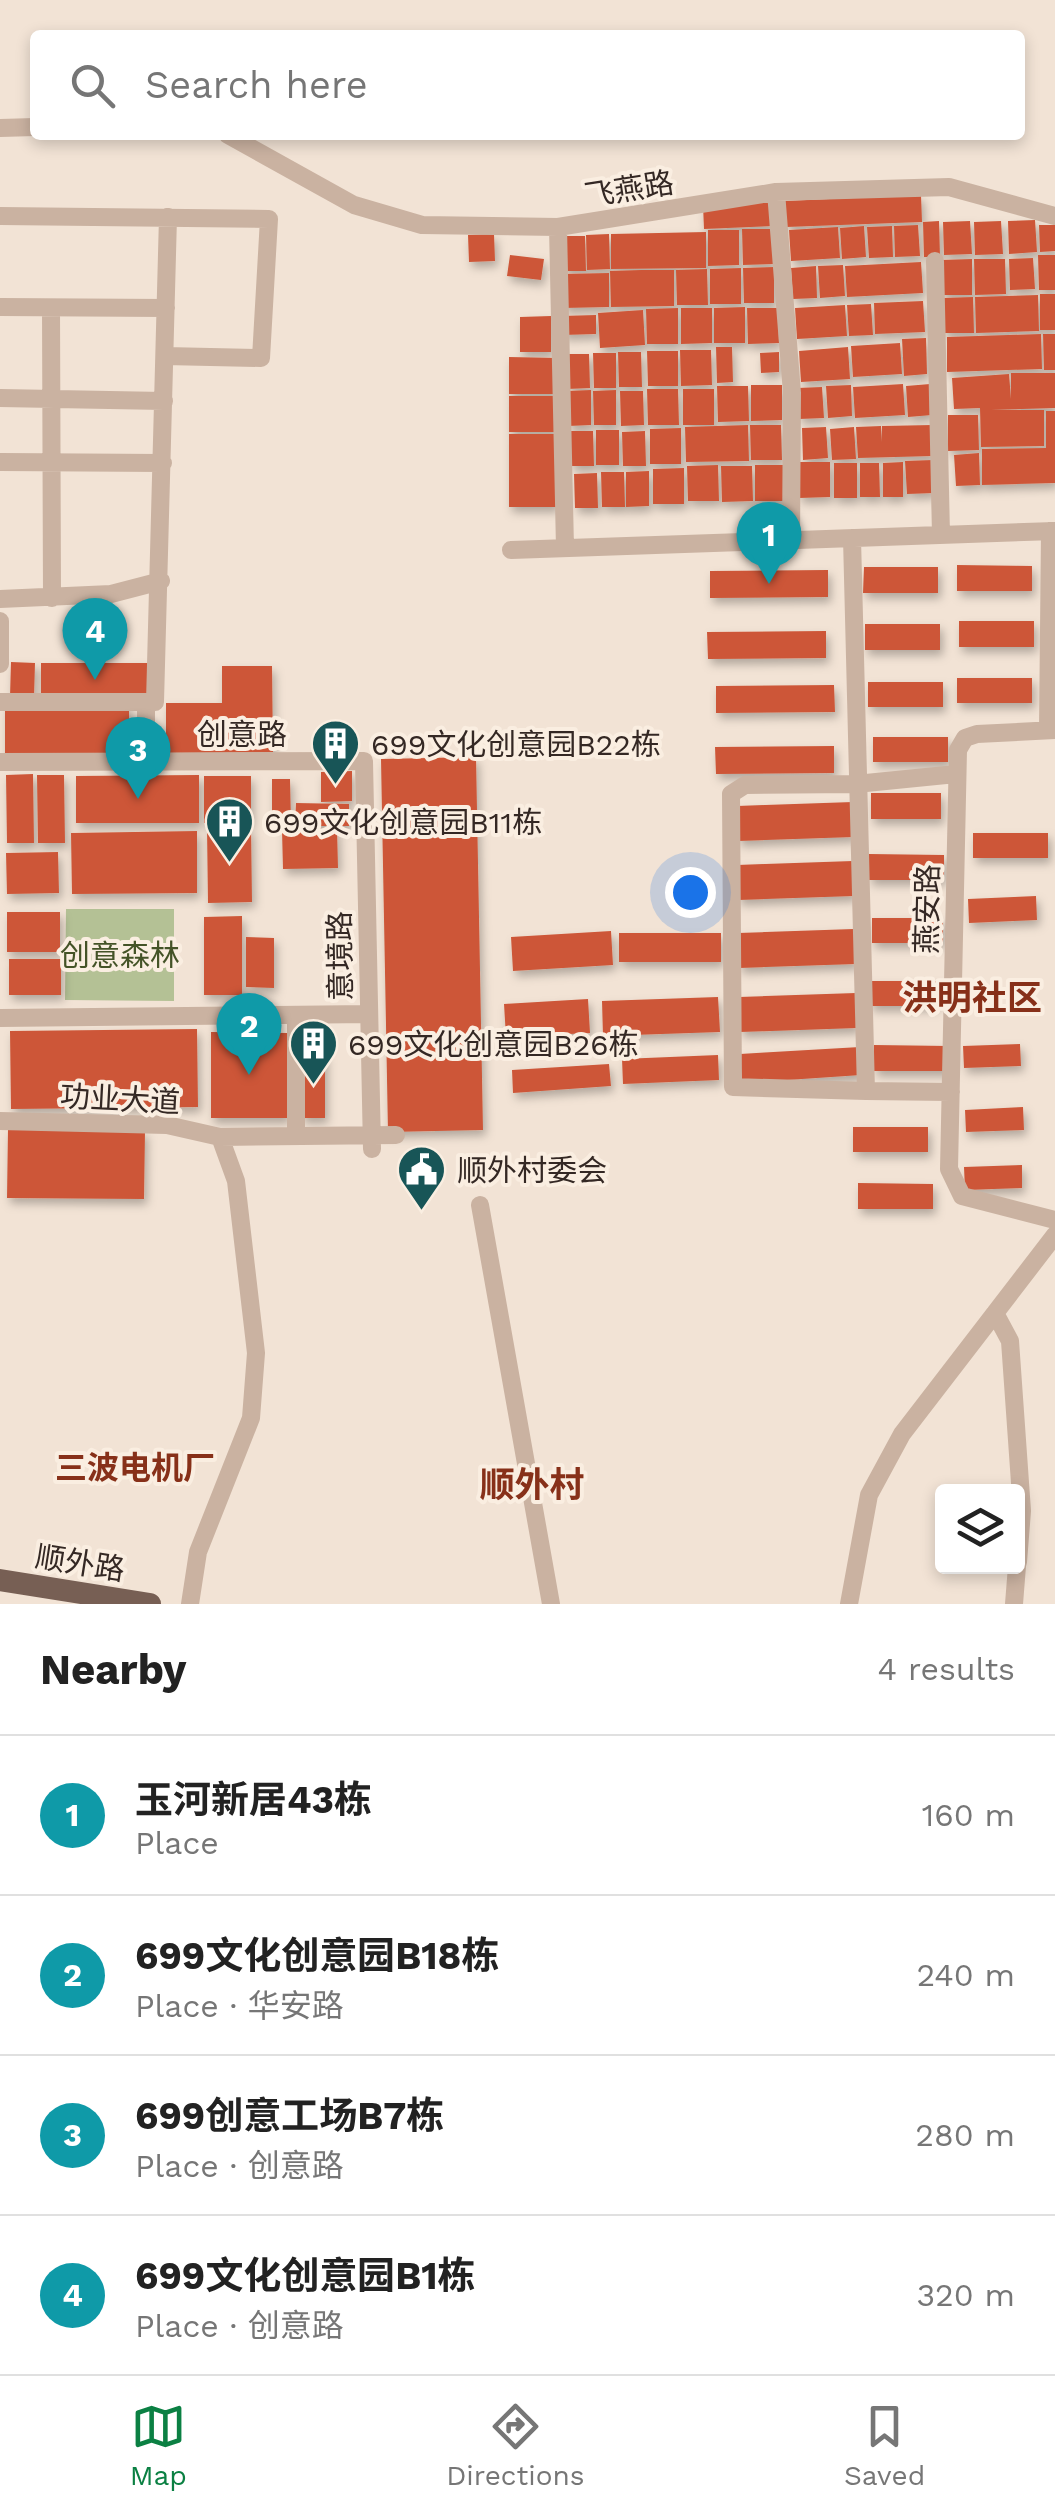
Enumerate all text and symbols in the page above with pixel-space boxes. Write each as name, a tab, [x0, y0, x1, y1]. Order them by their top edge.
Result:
search box	[30, 30, 1025, 140]
icon: search	[65, 58, 120, 113]
text: Search here	[145, 63, 368, 107]
street label: 飞燕路	[582, 165, 676, 213]
pin: 1	[736, 502, 802, 584]
pin: 4	[62, 598, 128, 680]
pin: 3	[106, 716, 170, 799]
street label: 创意路	[197, 717, 287, 752]
building icon: 699文化创意园B22栋	[310, 718, 362, 786]
place label: 699文化创意园B22栋	[371, 727, 661, 762]
building icon: 699文化创意园B11栋	[203, 796, 255, 864]
place label: 699文化创意园B11栋	[264, 805, 542, 840]
street label: 燕安路	[909, 864, 945, 954]
your location	[665, 867, 716, 918]
street label: 意境路	[322, 911, 358, 1001]
park label: 创意森林	[60, 938, 180, 973]
district label: 洪明社区	[902, 977, 1042, 1019]
pin: 2	[216, 992, 282, 1075]
building icon: 699文化创意园B26栋	[287, 1018, 339, 1086]
place label: 699文化创意园B26栋	[348, 1027, 639, 1062]
street label: 功业大道	[59, 1078, 181, 1120]
public building icon: 顺外村委会	[396, 1144, 448, 1212]
place label: 顺外村委会	[457, 1153, 607, 1188]
district label: 三波电机厂	[55, 1449, 215, 1487]
district label: 顺外村	[479, 1464, 585, 1506]
map controls	[935, 1484, 1025, 1574]
button: layers	[935, 1484, 1025, 1574]
street label: 顺外路	[33, 1539, 127, 1587]
text: Nearby	[40, 1645, 187, 1694]
text: 4 results	[877, 1650, 1015, 1688]
text: 玉河新居43栋	[135, 1778, 372, 1822]
text: 1	[66, 1796, 79, 1834]
text: 160 m	[922, 1796, 1015, 1834]
text: Place	[135, 1824, 219, 1862]
text: 699文化创意园B18栋	[135, 1934, 499, 1978]
text: 2	[63, 1956, 82, 1994]
text: 240 m	[916, 1956, 1015, 1994]
text: Place · 华安路	[135, 1987, 344, 2025]
text: 699创意工场B7栋	[135, 2094, 444, 2138]
text: 3	[63, 2116, 82, 2154]
text: 280 m	[915, 2116, 1015, 2154]
text: Place · 创意路	[135, 2147, 344, 2185]
text: 699文化创意园B1栋	[135, 2254, 476, 2298]
text: 4	[62, 2276, 83, 2314]
text: 320 m	[916, 2276, 1015, 2314]
text: Place · 创意路	[135, 2307, 344, 2345]
tab: Map	[130, 2399, 187, 2492]
tab: Directions	[446, 2399, 585, 2492]
tab: Saved	[844, 2399, 925, 2492]

